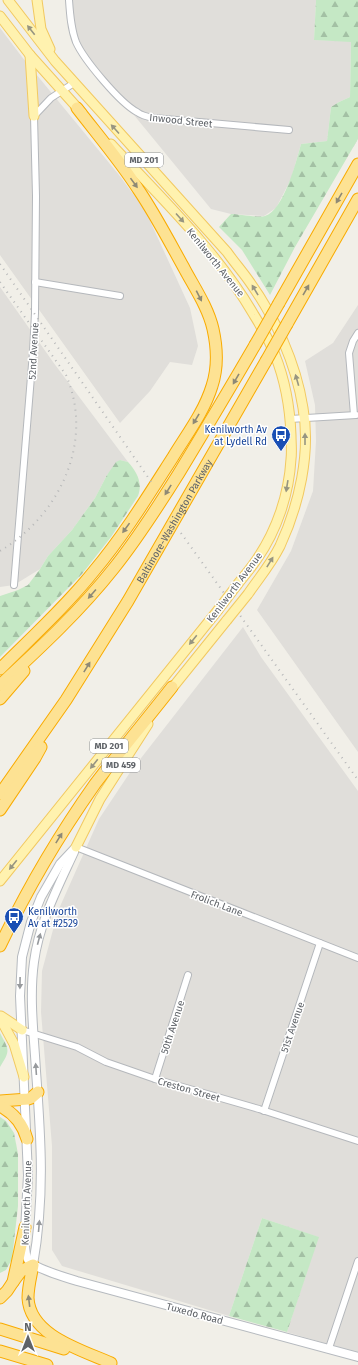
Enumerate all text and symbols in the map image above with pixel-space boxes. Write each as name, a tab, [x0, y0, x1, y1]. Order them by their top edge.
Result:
one-way arrow	[27, 25, 35, 35]
street label: Inwood Street	[149, 112, 213, 130]
one-way arrow	[111, 123, 120, 134]
road number: MD 201	[125, 153, 163, 167]
one-way arrow	[130, 178, 139, 189]
one-way arrow	[335, 192, 342, 204]
one-way arrow	[175, 213, 184, 224]
street label: Kenilworth Avenue	[184, 226, 247, 299]
one-way arrow	[252, 284, 259, 296]
one-way arrow	[303, 284, 310, 296]
one-way arrow	[196, 290, 202, 302]
street label: 52nd Avenue	[27, 322, 41, 380]
one-way arrow	[232, 373, 239, 385]
one-way arrow	[293, 374, 299, 387]
one-way arrow	[193, 413, 200, 425]
place label: Kenilworth Av at Lydell Rd	[205, 424, 267, 448]
bus stop icon: Kenilworth Av at Lydell Rd	[270, 424, 292, 452]
one-way arrow	[302, 432, 308, 445]
street label: Baltimore-Washington Parkway	[135, 457, 215, 586]
one-way arrow	[284, 480, 290, 492]
one-way arrow	[165, 484, 172, 496]
one-way arrow	[122, 523, 131, 534]
street label: Kenilworth Avenue	[204, 550, 265, 625]
one-way arrow	[267, 556, 274, 568]
one-way arrow	[87, 589, 96, 600]
one-way arrow	[189, 635, 198, 646]
one-way arrow	[84, 661, 91, 673]
road number: MD 201	[90, 739, 128, 753]
one-way arrow	[90, 758, 99, 769]
road number: MD 459	[102, 758, 140, 772]
one-way arrow	[55, 833, 63, 843]
one-way arrow	[9, 859, 17, 870]
street label: Frolich Lane	[189, 889, 244, 919]
bus stop icon: Kenilworth Av at #2529	[3, 906, 25, 934]
place label: Kenilworth Av at #2529	[28, 906, 78, 930]
one-way arrow	[36, 933, 42, 945]
one-way arrow	[17, 977, 23, 990]
street label: 50th Avenue	[159, 999, 187, 1056]
street label: 51st Avenue	[279, 1000, 307, 1054]
one-way arrow	[32, 1063, 39, 1075]
street label: Creston Street	[156, 1075, 222, 1105]
street label: Kenilworth Avenue	[20, 1160, 34, 1246]
one-way arrow	[36, 1220, 42, 1232]
one-way arrow	[26, 1295, 32, 1307]
street label: Tuxedo Road	[165, 1301, 224, 1327]
north arrow	[8, 1317, 48, 1357]
text: N	[24, 1321, 32, 1334]

